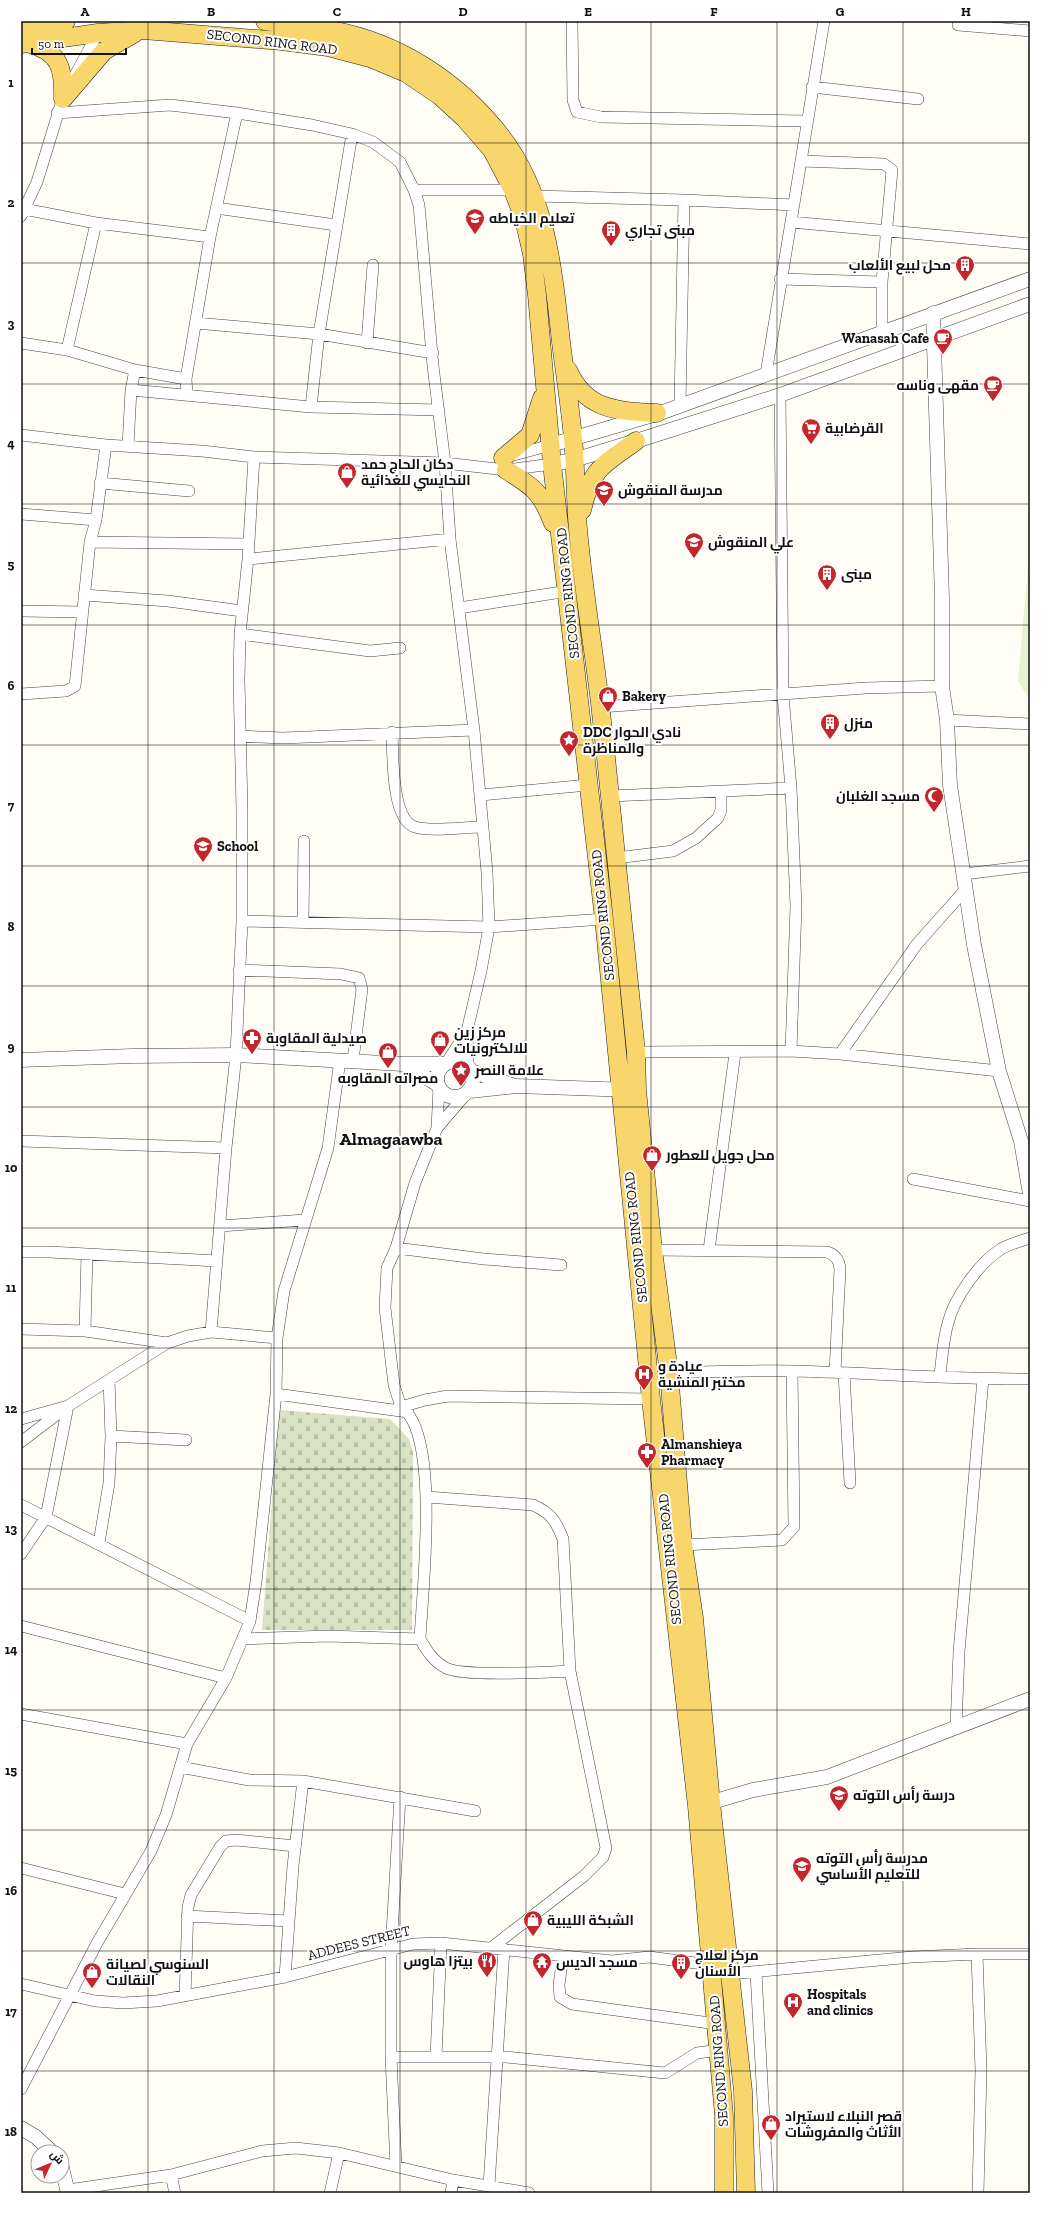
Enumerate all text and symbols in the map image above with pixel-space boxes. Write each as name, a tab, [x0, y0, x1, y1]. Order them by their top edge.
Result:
text: A	[81, 4, 90, 19]
text: B	[207, 4, 215, 19]
text: C	[333, 4, 341, 19]
text: D	[458, 4, 468, 19]
text: E	[584, 4, 592, 19]
text: F	[710, 4, 718, 19]
text: G	[836, 4, 845, 19]
text: H	[961, 4, 971, 19]
street label: SECOND RING ROAD	[206, 26, 338, 58]
scale bar	[32, 30, 126, 56]
text: 50 m	[38, 37, 65, 51]
text: 1	[8, 75, 14, 90]
text: 2	[8, 195, 15, 210]
school or university icon: تعليم الخياطه	[464, 207, 486, 235]
place label: تعليم الخياطه	[489, 210, 575, 228]
building icon: مبنى تجاري	[600, 219, 622, 247]
place label: مبنى تجاري	[625, 222, 695, 241]
building icon: محل لبيع الألعاب	[954, 254, 976, 282]
place label: محل لبيع الألعاب	[849, 257, 951, 275]
text: 3	[8, 316, 15, 331]
cafe icon: Wanasah Cafe	[932, 327, 954, 355]
place label: Wanasah Cafe	[842, 330, 929, 347]
cafe icon: مقهى وناسه	[982, 374, 1004, 402]
place label: مقهى وناسه	[896, 377, 979, 394]
supermarket icon: القرضابية	[800, 417, 822, 445]
place label: القرضابية	[825, 420, 884, 437]
text: 4	[7, 436, 15, 451]
place label: دكان الحاج حمد النحايسي للغذائية	[361, 456, 471, 491]
shop icon: دكان الحاج حمد النحايسي للغذائية	[336, 461, 358, 489]
school or university icon: مدرسة المنقوش	[593, 479, 615, 507]
place label: مدرسة المنقوش	[618, 482, 723, 499]
street label: SECOND RING ROAD	[553, 527, 583, 659]
school or university icon: علي المنقوش	[683, 531, 705, 559]
place label: علي المنقوش	[708, 534, 794, 554]
text: 5	[8, 557, 15, 572]
building icon: مبنى	[816, 563, 838, 591]
place label: مبنى	[841, 566, 872, 583]
text: 6	[8, 678, 15, 693]
shop icon: Bakery	[597, 685, 619, 713]
place label: Bakery	[622, 688, 666, 705]
building icon: منزل	[819, 712, 841, 740]
place label: منزل	[844, 715, 873, 732]
place label: DDC نادي الحوار والمناظرة	[583, 724, 681, 757]
place icon: DDC نادي الحوار والمناظرة	[558, 729, 580, 757]
mosque icon: مسجد الغلبان	[923, 785, 945, 813]
place label: مسجد الغلبان	[836, 788, 920, 805]
text: 7	[8, 798, 15, 813]
school or university icon: School	[192, 835, 214, 863]
place label: School	[217, 838, 258, 855]
street label: SECOND RING ROAD	[588, 849, 618, 981]
text: 8	[7, 919, 15, 934]
place label: مركز زين للالكترونيات	[454, 1024, 528, 1057]
pharmacy icon: صيدلية المقاوبة	[241, 1027, 263, 1055]
shop icon: مركز زين للالكترونيات	[429, 1029, 451, 1057]
place label: صيدلية المقاوبة	[266, 1030, 367, 1047]
text: 9	[8, 1039, 15, 1054]
shop icon: مصراته المقاوبه	[377, 1041, 399, 1069]
place icon: علامة النصر	[450, 1059, 472, 1087]
place label: علامة النصر	[474, 1062, 544, 1079]
place label: مصراته المقاوبه	[338, 1070, 438, 1087]
district label: Almagaawba	[339, 1128, 443, 1150]
shop icon: محل جويل للعطور	[641, 1144, 663, 1172]
place label: محل جويل للعطور	[665, 1147, 775, 1164]
text: 10	[5, 1160, 18, 1175]
street label: SECOND RING ROAD	[621, 1171, 651, 1303]
text: 11	[6, 1280, 17, 1295]
place label: عيادة و مختبر المنشية	[658, 1358, 745, 1391]
hospital icon: عيادة و مختبر المنشية	[633, 1363, 655, 1391]
text: 12	[5, 1401, 17, 1416]
place label: Almanshieya Pharmacy	[661, 1436, 742, 1469]
pharmacy icon: Almanshieya Pharmacy	[636, 1441, 658, 1469]
street label: SECOND RING ROAD	[655, 1493, 685, 1625]
text: 13	[5, 1521, 17, 1536]
text: 14	[5, 1642, 18, 1657]
text: 15	[5, 1763, 17, 1778]
school or university icon: درسة رأس التوته	[828, 1784, 850, 1812]
place label: درسة رأس التوته	[853, 1786, 955, 1804]
place label: مدرسة رأس التوته للتعليم الأساسي	[816, 1849, 928, 1885]
school or university icon: مدرسة رأس التوته للتعليم الأساسي	[791, 1855, 813, 1883]
text: 16	[5, 1883, 17, 1898]
shop icon: الشبكة الليبية	[522, 1909, 544, 1937]
place label: الشبكة الليبية	[547, 1912, 634, 1929]
street label: ADDEES STREET	[306, 1922, 413, 1964]
place label: مركز لعلاج الأسنان	[695, 1947, 759, 1980]
restaurant icon: بيتزا هاوس	[476, 1950, 498, 1978]
temple icon: مسجد الديس	[531, 1951, 553, 1979]
building icon: مركز لعلاج الأسنان	[670, 1952, 692, 1980]
place label: بيتزا هاوس	[404, 1953, 473, 1970]
place label: مسجد الديس	[556, 1954, 638, 1971]
place label: السنوسي لصيانة النقالات	[106, 1956, 209, 1989]
shop icon: السنوسي لصيانة النقالات	[81, 1961, 103, 1989]
place label: Hospitals and clinics	[807, 1986, 874, 2019]
hospital icon: Hospitals and clinics	[782, 1991, 804, 2019]
street label: SECOND RING ROAD	[706, 1995, 732, 2127]
text: 17	[5, 2004, 17, 2019]
place label: قصر النبلاء ﻻستيراد اﻷثاث والمفروشات	[785, 2108, 902, 2141]
shop icon: قصر النبلاء ﻻستيراد اﻷثاث والمفروشات	[760, 2113, 782, 2141]
text: 18	[5, 2124, 17, 2139]
north arrow	[30, 2144, 70, 2184]
text: ش	[47, 2148, 66, 2167]

